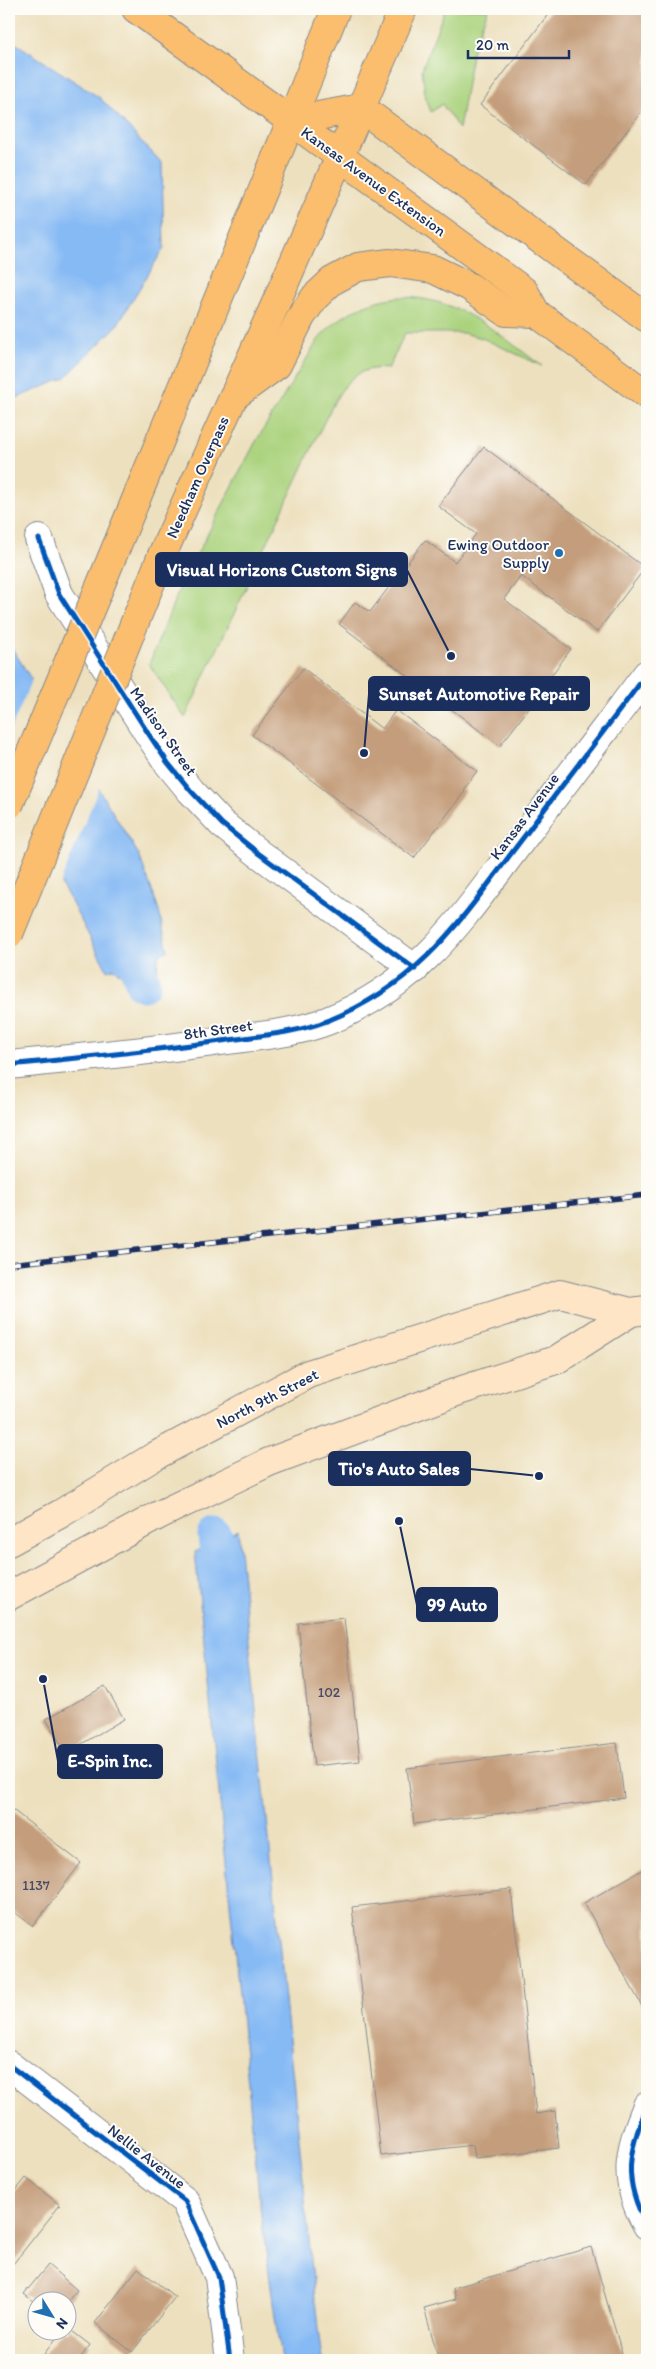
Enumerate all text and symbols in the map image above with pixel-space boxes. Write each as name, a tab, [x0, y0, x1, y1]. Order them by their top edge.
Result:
scale bar	[468, 28, 570, 60]
text: 20 m	[476, 36, 510, 54]
street label: Kansas Avenue Extension	[298, 122, 450, 240]
street label: Needham Overpass	[162, 413, 233, 541]
place label: Ewing Outdoor Supply	[447, 535, 550, 572]
marker: Ewing Outdoor Supply	[553, 547, 565, 559]
callout: Visual Horizons Custom Signs	[156, 553, 407, 586]
text: Visual Horizons Custom Signs	[167, 559, 397, 581]
callout: Sunset Automotive Repair	[369, 677, 589, 710]
street label: Madison Street	[126, 683, 201, 779]
text: Sunset Automotive Repair	[379, 683, 580, 705]
street label: Kansas Avenue	[486, 769, 563, 863]
street label: 8th Street	[183, 1015, 254, 1044]
street label: North 9th Street	[213, 1365, 322, 1432]
callout: Tio's Auto Sales	[329, 1452, 470, 1485]
text: Tio's Auto Sales	[337, 1458, 460, 1480]
callout: 99 Auto	[417, 1588, 497, 1621]
text: 99 Auto	[427, 1594, 487, 1616]
house number: 102	[318, 1684, 341, 1701]
callout: E-Spin Inc.	[58, 1745, 162, 1778]
text: E-Spin Inc.	[68, 1750, 152, 1772]
house number: 1137	[22, 1877, 50, 1894]
street label: Nellie Avenue	[104, 2120, 190, 2193]
north arrow	[28, 2292, 78, 2342]
text: N	[52, 2315, 72, 2332]

